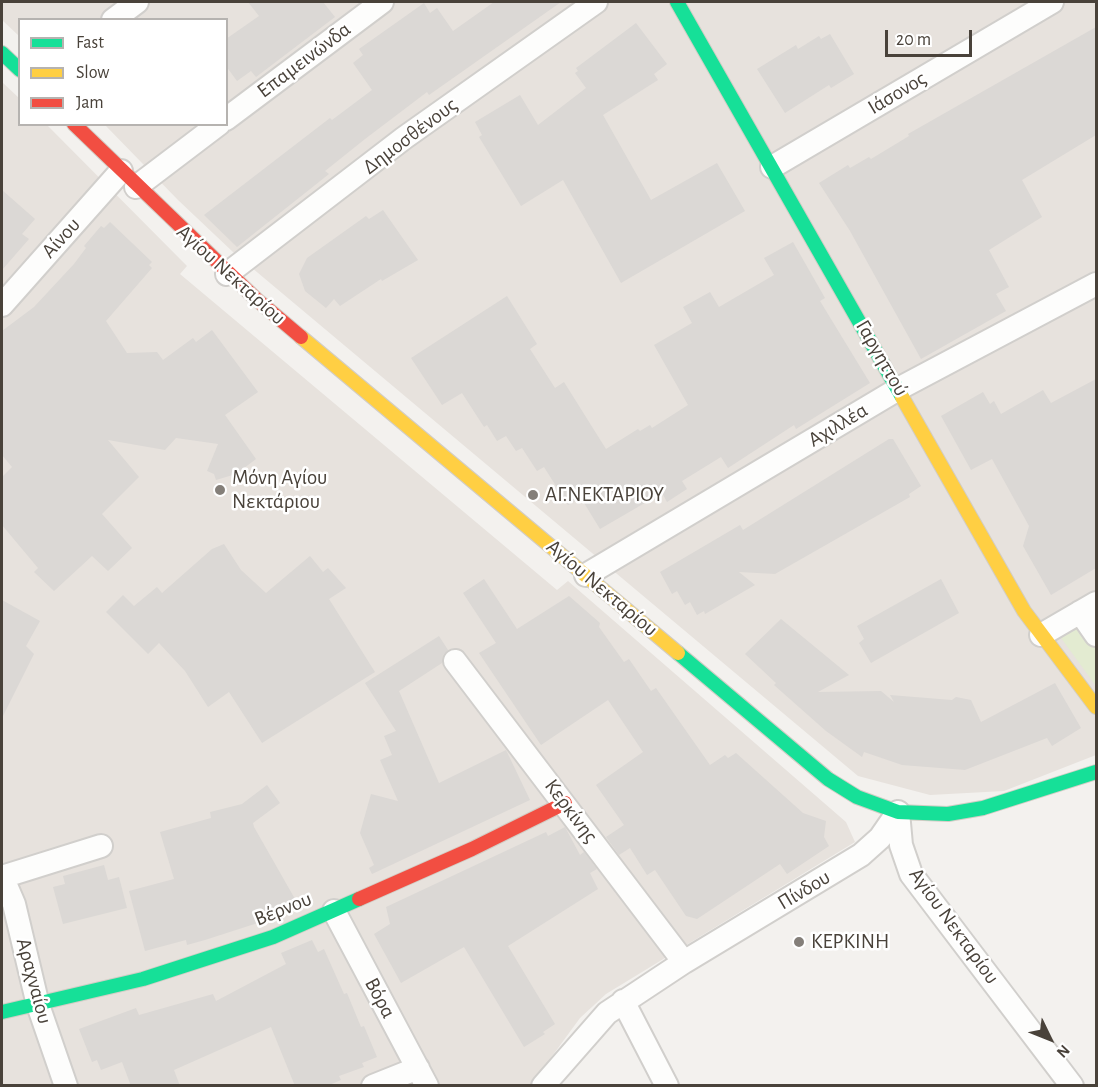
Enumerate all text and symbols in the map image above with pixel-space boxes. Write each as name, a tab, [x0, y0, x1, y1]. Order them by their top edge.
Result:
street label: Επαμεινώνδα	[252, 17, 356, 103]
legend	[18, 18, 228, 126]
scale bar	[888, 18, 975, 56]
text: 20 m	[896, 31, 931, 49]
text: Fast	[76, 34, 104, 52]
text: Slow	[76, 64, 109, 82]
street label: Ιάσονος	[863, 66, 931, 120]
street label: Δημοσθένους	[358, 92, 462, 180]
text: Jam	[76, 94, 104, 112]
street label: Αίνου	[36, 212, 86, 264]
street label: Αγίου Νεκταρίου	[171, 220, 291, 330]
street label: Γαργηττού	[850, 315, 914, 401]
street label: Αχιλλέα	[804, 397, 872, 453]
place label: Μόνη Αγίου Νεκτάριου	[232, 465, 327, 515]
place label: ΑΓ.ΝΕΚΤΑΡΙΟΥ	[545, 482, 664, 508]
marker: Μόνη Αγίου Νεκτάριου	[213, 483, 227, 497]
marker: ΑΓ.ΝΕΚΤΑΡΙΟΥ	[526, 488, 540, 502]
street label: Αγίου Νεκταρίου	[541, 534, 663, 642]
street label: Κερκίνης	[539, 774, 603, 848]
street label: Αγίου Νεκταρίου	[903, 863, 1005, 989]
street label: Πίνδου	[773, 864, 835, 916]
street label: Βέρνου	[251, 886, 315, 932]
place label: ΚΕΡΚΙΝΗ	[811, 929, 889, 955]
street label: Αραχναίου	[10, 935, 58, 1027]
marker: ΚΕΡΚΙΝΗ	[792, 935, 806, 949]
street label: Βόρα	[359, 973, 401, 1023]
north arrow	[1020, 1009, 1080, 1069]
text: N	[1054, 1042, 1073, 1061]

